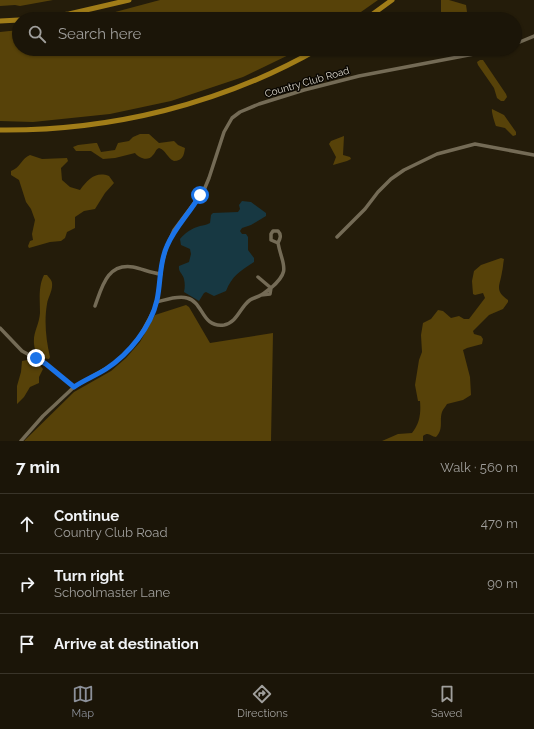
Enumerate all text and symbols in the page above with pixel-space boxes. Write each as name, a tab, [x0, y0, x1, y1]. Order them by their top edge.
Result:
search box	[12, 12, 522, 56]
icon: search	[26, 23, 48, 45]
text: Search here	[58, 25, 141, 43]
street label: Country Club Road	[264, 65, 350, 99]
route start	[191, 186, 209, 204]
route end	[27, 349, 45, 367]
text: 7 min	[16, 457, 60, 477]
text: Walk · 560 m	[440, 460, 518, 475]
text: Continue	[54, 507, 119, 525]
icon: ahead	[16, 513, 38, 535]
text: 470 m	[481, 516, 518, 531]
text: Country Club Road	[54, 525, 168, 540]
text: Turn right	[54, 567, 124, 585]
icon: right	[16, 573, 38, 595]
text: 90 m	[487, 576, 518, 591]
text: Schoolmaster Lane	[54, 585, 170, 600]
icon: arrive	[16, 633, 38, 655]
text: Arrive at destination	[54, 635, 199, 653]
tab: Map	[72, 683, 94, 720]
tab: Directions	[237, 683, 288, 720]
tab: Saved	[431, 683, 462, 720]

